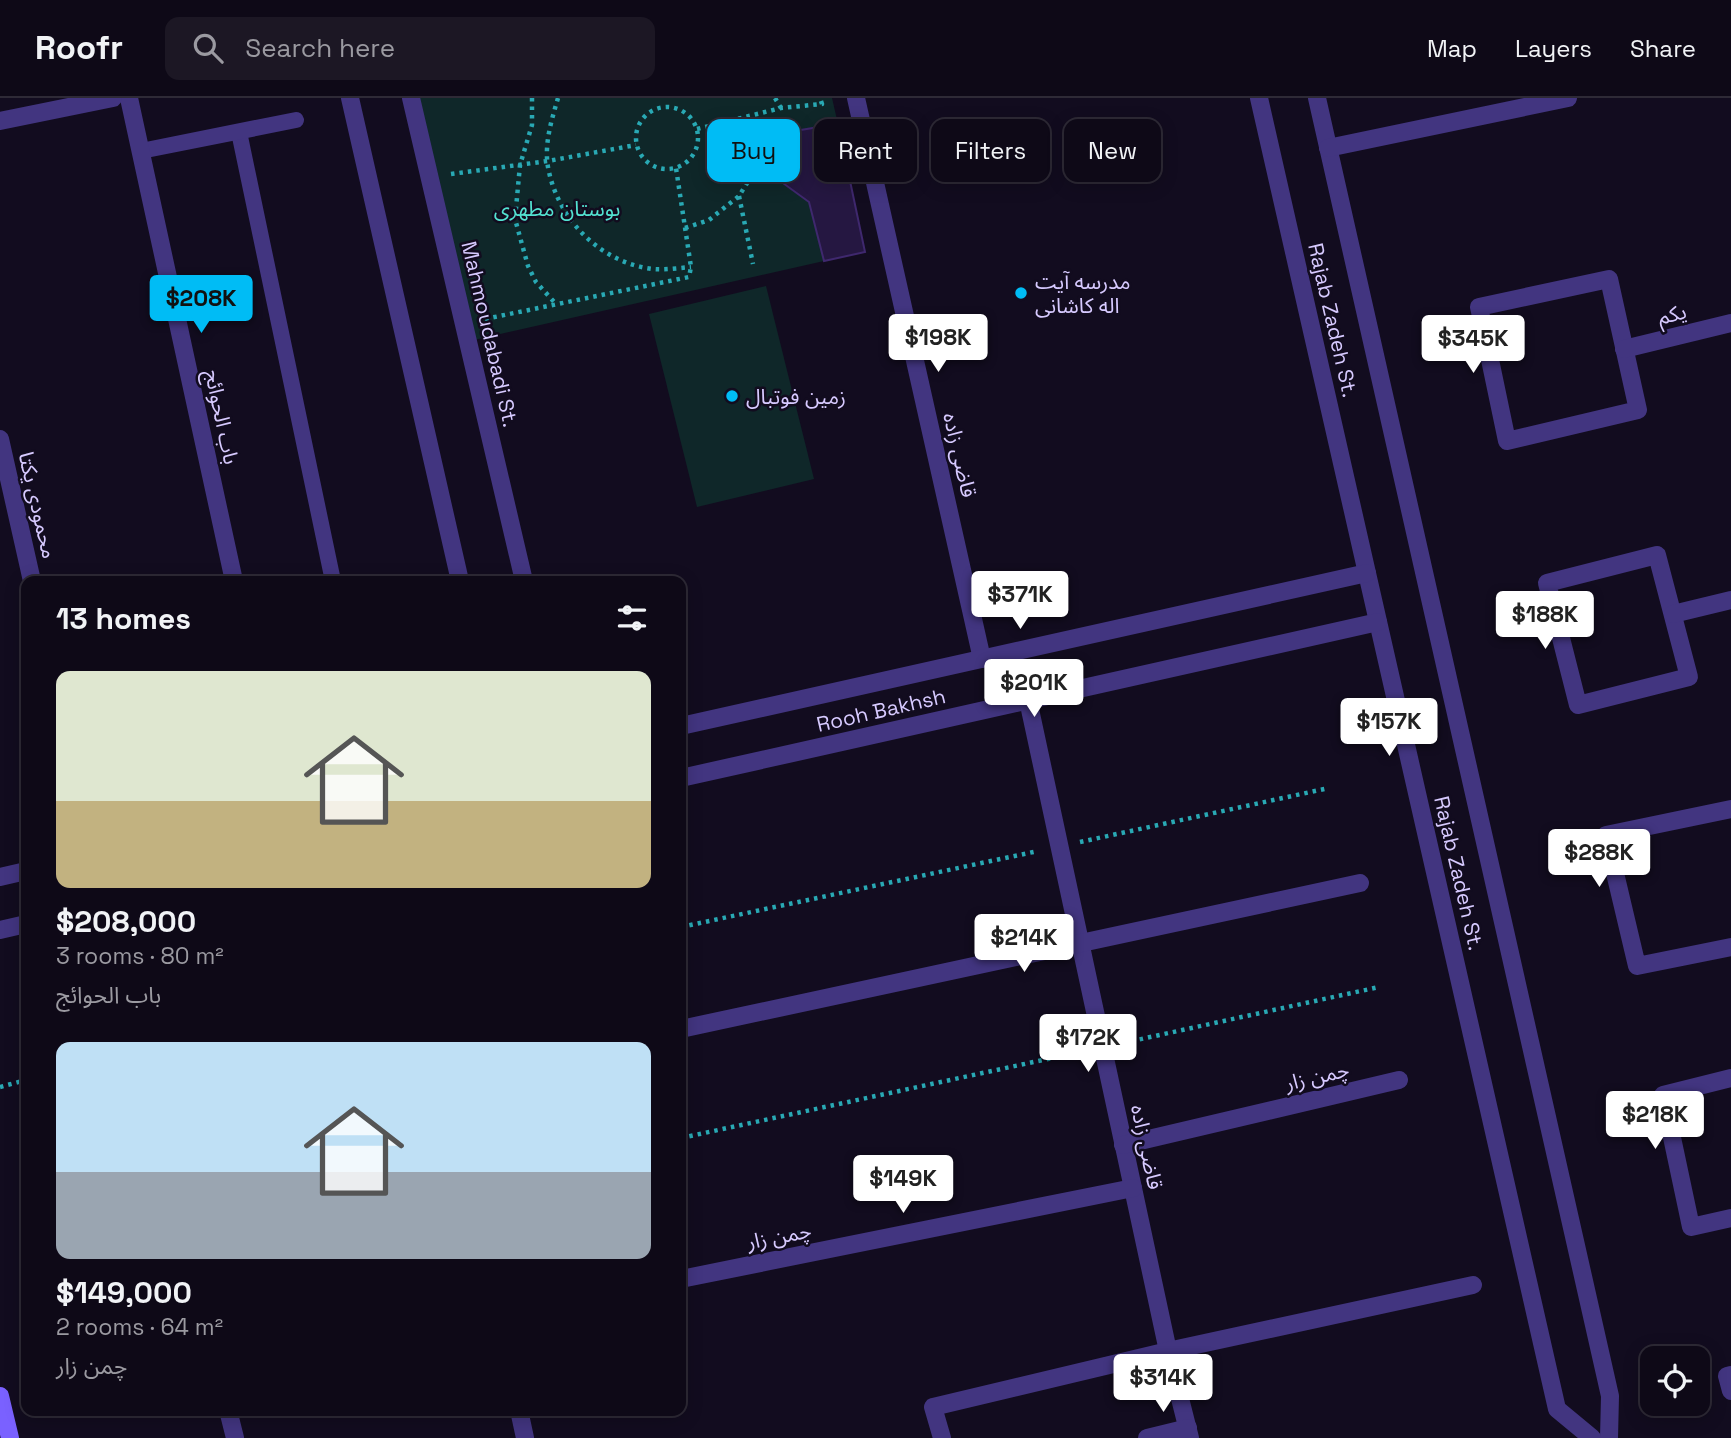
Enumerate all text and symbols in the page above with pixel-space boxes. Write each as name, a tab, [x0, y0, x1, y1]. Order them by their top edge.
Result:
search box	[165, 17, 655, 80]
text: Roofr	[35, 27, 123, 69]
icon: search	[189, 29, 227, 67]
text: Search here	[245, 31, 395, 65]
text: Map	[1427, 33, 1477, 64]
text: Layers	[1515, 33, 1592, 64]
text: Share	[1630, 33, 1696, 64]
chip: Buy	[707, 119, 800, 182]
chip: Rent	[814, 119, 917, 182]
chip: Filters	[931, 119, 1050, 182]
chip: New	[1064, 119, 1161, 182]
park label: بوستان مطهری	[494, 195, 620, 222]
street label: Mahmoudabadi St.	[455, 238, 525, 430]
street label: Rajab Zadeh St.	[1302, 240, 1364, 400]
place label: مدرسه آیت اله کاشانی	[1035, 268, 1131, 319]
pin: $208K	[152, 275, 250, 335]
text: $208K	[166, 283, 236, 313]
marker: مدرسه آیت اله کاشانی	[1013, 285, 1029, 301]
street label: یکم	[1655, 297, 1690, 333]
pin: $198K	[889, 314, 987, 374]
pin: $345K	[1424, 316, 1522, 375]
text: $198K	[905, 322, 971, 352]
text: $345K	[1438, 323, 1508, 353]
street label: باب الحوائج	[197, 367, 245, 467]
place label: زمین فوتبال	[746, 383, 846, 410]
marker: زمین فوتبال	[724, 388, 740, 404]
street label: قاضی زاده	[937, 410, 983, 500]
street label: محمودی یکتا	[13, 449, 63, 561]
pin: $371K	[971, 572, 1069, 631]
text: $371K	[987, 579, 1053, 609]
pin: $188K	[1496, 592, 1594, 651]
text: 13 homes	[56, 599, 191, 638]
icon: filters	[613, 599, 651, 637]
text: $188K	[1512, 599, 1578, 629]
pin: $201K	[985, 660, 1083, 719]
text: $201K	[1000, 667, 1068, 697]
street label: Rooh Bakhsh	[814, 682, 948, 738]
pin: $157K	[1340, 698, 1438, 758]
text: $157K	[1357, 706, 1422, 736]
icon: home	[291, 717, 417, 843]
street label: Rajab Zadeh St.	[1428, 793, 1490, 953]
pin: $288K	[1550, 830, 1648, 889]
text: $288K	[1564, 837, 1634, 867]
text: $208,000	[56, 902, 196, 941]
pin: $214K	[975, 914, 1073, 974]
text: $214K	[990, 922, 1058, 952]
text: 3 rooms · 80 m²	[56, 941, 224, 971]
text: باب الحوائج	[56, 980, 161, 1010]
pin: $172K	[1039, 1014, 1137, 1074]
text: $172K	[1055, 1022, 1121, 1052]
street label: چمن زار	[1281, 1056, 1352, 1097]
icon: home	[291, 1088, 417, 1214]
pin: $218K	[1606, 1091, 1704, 1151]
text: $218K	[1622, 1099, 1688, 1129]
street label: قاضی زاده	[1125, 1102, 1169, 1192]
pin: $149K	[854, 1156, 952, 1215]
text: $149K	[869, 1163, 937, 1193]
street label: چمن زار	[743, 1217, 814, 1256]
text: $149,000	[56, 1273, 192, 1312]
text: 2 rooms · 64 m²	[56, 1312, 223, 1342]
map controls	[1640, 1346, 1710, 1416]
button: locate	[1640, 1346, 1710, 1416]
text: چمن زار	[56, 1351, 127, 1381]
pin: $314K	[1114, 1354, 1212, 1414]
text: $314K	[1130, 1362, 1196, 1392]

